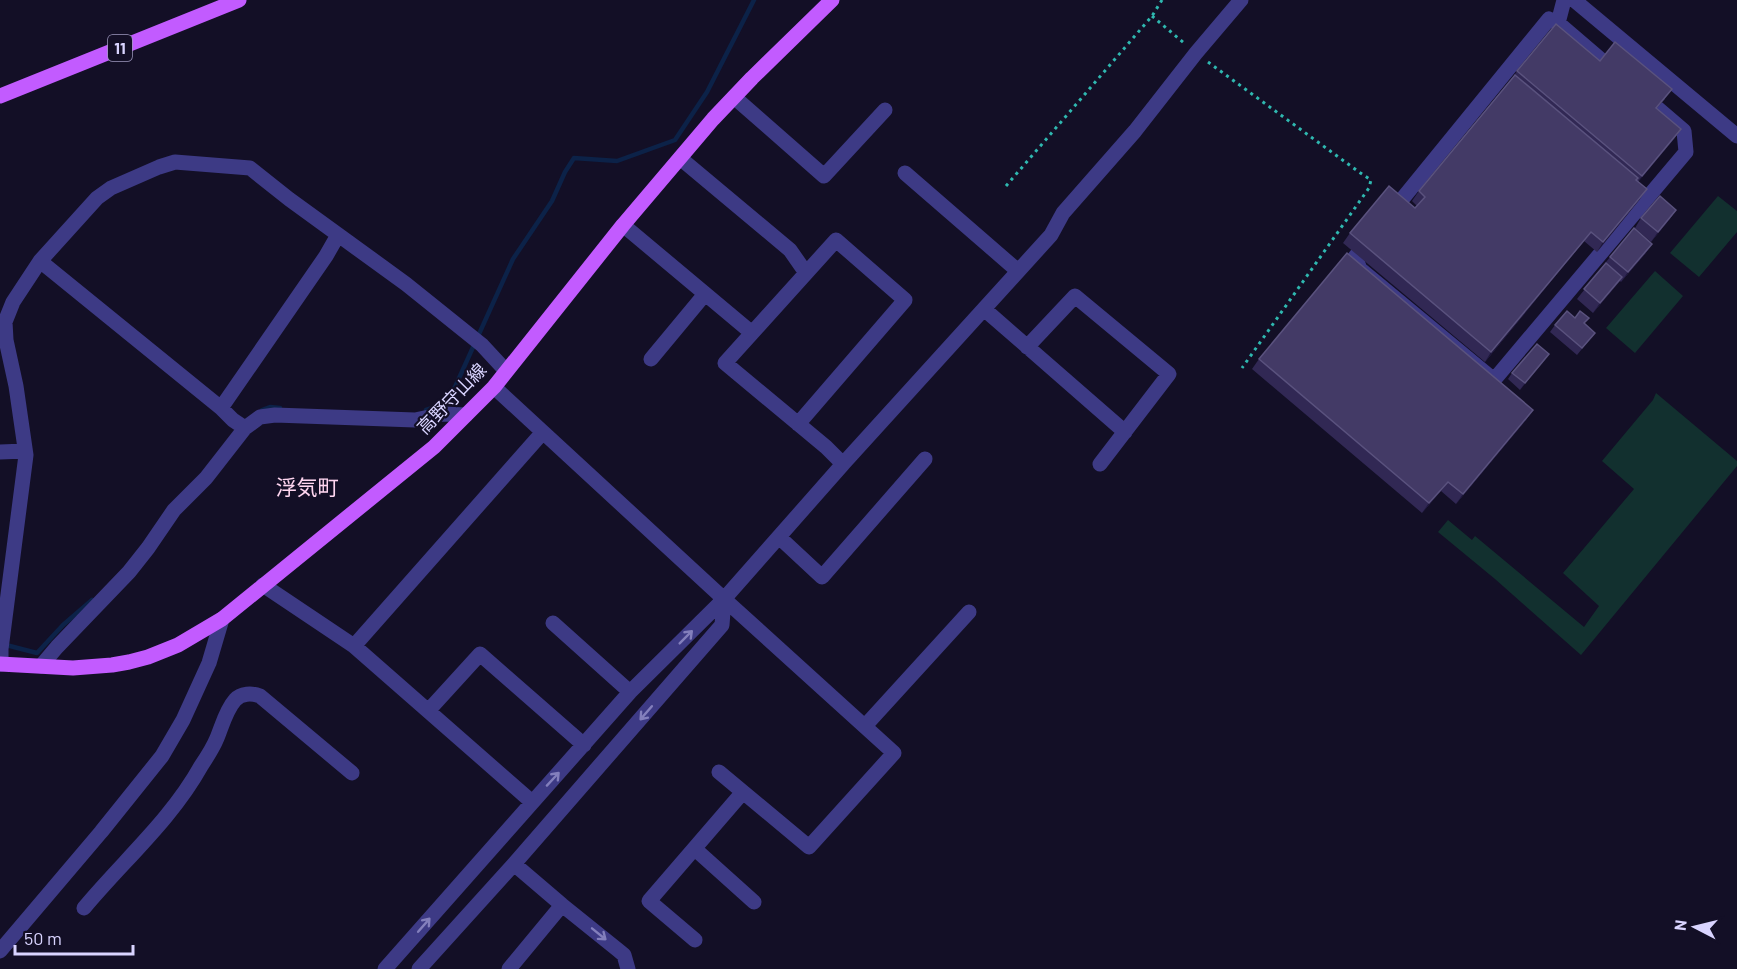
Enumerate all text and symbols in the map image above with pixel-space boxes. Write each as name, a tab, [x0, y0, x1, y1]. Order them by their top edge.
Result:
road number: 11	[108, 35, 132, 61]
street label: 高野守山線	[412, 358, 490, 438]
district label: 浮気町	[276, 474, 339, 499]
one-way arrow	[679, 629, 694, 644]
one-way arrow	[639, 705, 653, 720]
one-way arrow	[546, 772, 560, 787]
north arrow	[1665, 897, 1725, 957]
scale bar	[15, 918, 134, 956]
one-way arrow	[417, 918, 431, 933]
text: N	[1670, 919, 1690, 932]
text: 50 m	[24, 927, 62, 949]
one-way arrow	[591, 928, 607, 941]

